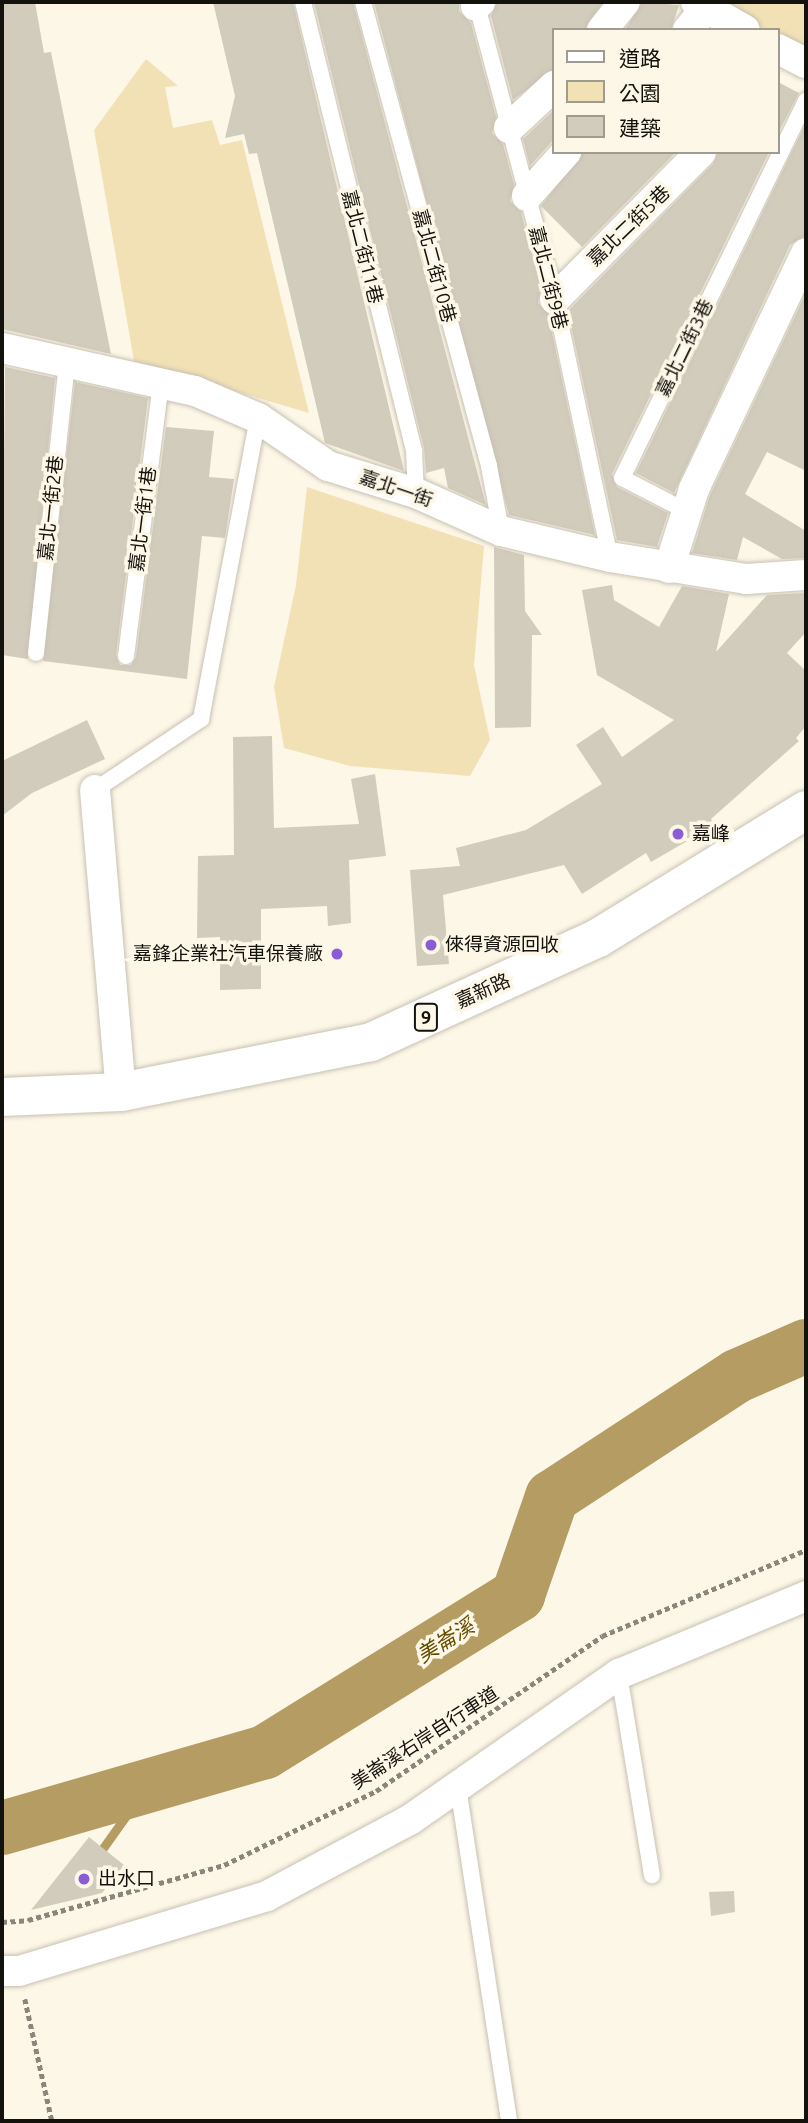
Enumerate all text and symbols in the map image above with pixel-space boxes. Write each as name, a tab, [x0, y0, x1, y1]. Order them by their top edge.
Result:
legend	[552, 28, 780, 154]
text: 道路	[619, 46, 661, 70]
text: 公園	[619, 81, 661, 105]
text: 建築	[619, 116, 661, 140]
street label: 嘉北二街5巷	[583, 181, 675, 271]
street label: 嘉北二街11巷	[337, 188, 387, 306]
street label: 嘉北二街10巷	[408, 207, 460, 325]
street label: 嘉北二街9巷	[524, 224, 572, 332]
street label: 嘉北二街3巷	[652, 295, 718, 401]
street label: 嘉北一街2巷	[34, 454, 68, 562]
street label: 嘉北一街1巷	[125, 465, 161, 573]
street label: 嘉北一街	[356, 466, 436, 512]
place label: 嘉峰	[692, 823, 730, 845]
marker: 嘉峰	[670, 826, 686, 842]
place label: 倈得資源回收	[445, 934, 559, 956]
marker: 倈得資源回收	[423, 937, 439, 953]
place label: 嘉鋒企業社汽車保養廠	[133, 943, 323, 965]
marker: 嘉鋒企業社汽車保養廠	[329, 946, 345, 962]
street label: 嘉新路	[452, 969, 514, 1013]
road number: 9	[414, 1002, 438, 1032]
water label: 美崙溪	[412, 1613, 478, 1667]
street label: 美崙溪右岸自行車道	[347, 1682, 503, 1794]
place label: 出水口	[98, 1868, 155, 1890]
marker: 出水口	[76, 1871, 92, 1887]

